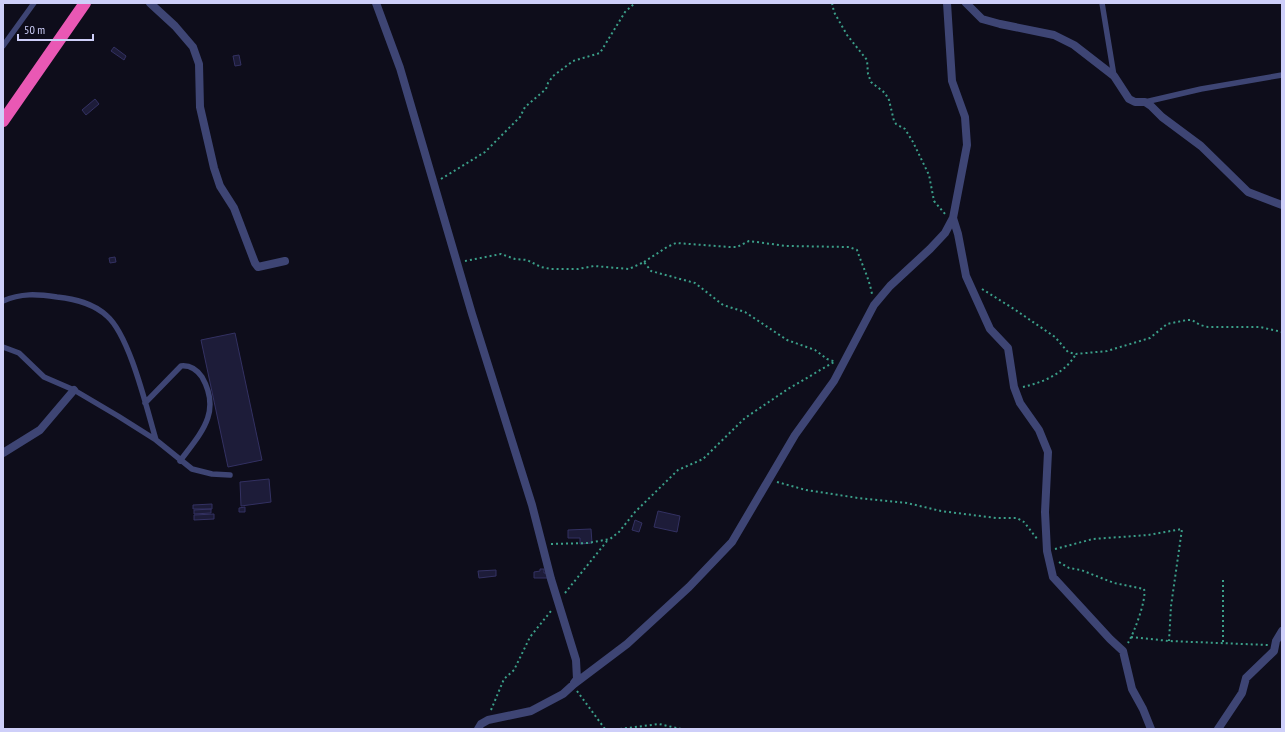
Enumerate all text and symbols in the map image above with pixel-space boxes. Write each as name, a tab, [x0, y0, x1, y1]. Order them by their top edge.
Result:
scale bar	[18, 16, 93, 42]
text: 50 m	[24, 22, 45, 37]

